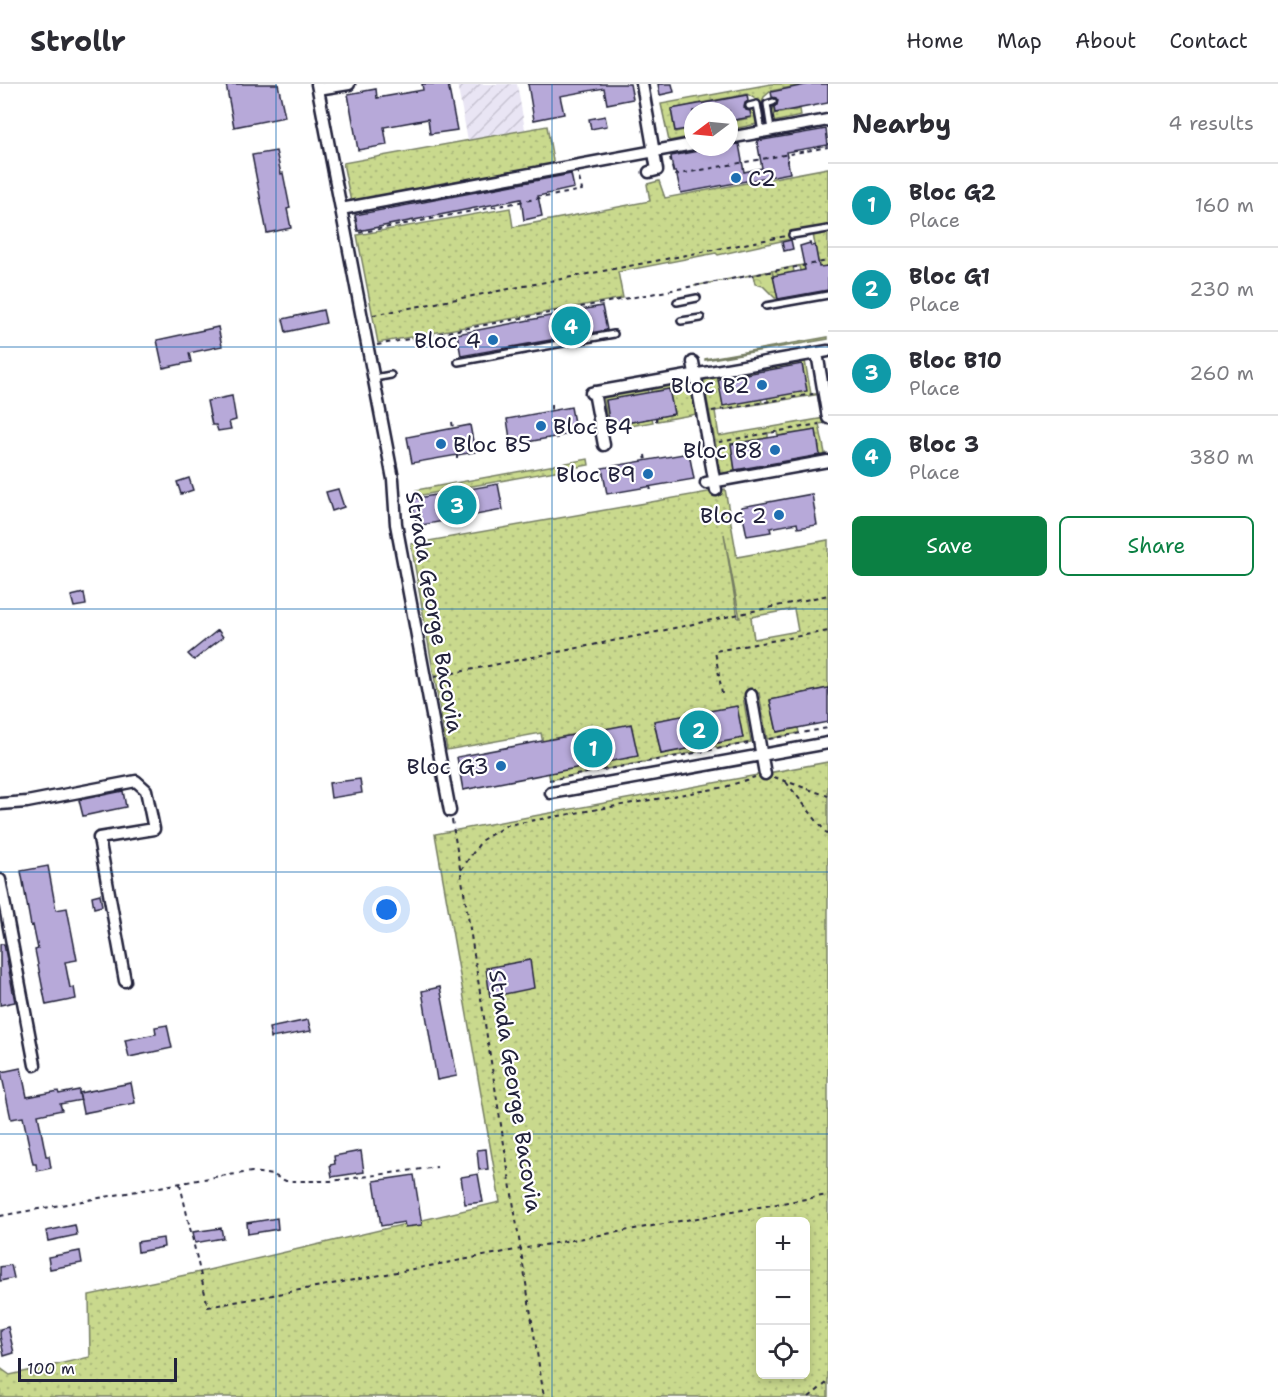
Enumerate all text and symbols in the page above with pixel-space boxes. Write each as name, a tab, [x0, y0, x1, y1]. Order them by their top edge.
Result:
text: Strollr	[30, 22, 126, 60]
text: Home	[906, 27, 964, 55]
text: Map	[997, 27, 1042, 55]
text: About	[1075, 27, 1136, 55]
text: Contact	[1169, 27, 1248, 55]
north arrow	[684, 102, 738, 156]
text: Nearby	[852, 106, 951, 141]
text: 4 results	[1168, 110, 1254, 136]
place label: C2	[748, 164, 776, 193]
marker: C2	[729, 171, 743, 185]
text: Bloc G2	[909, 178, 996, 207]
text: 1	[867, 192, 876, 218]
text: 160 m	[1195, 192, 1254, 218]
text: Place	[909, 207, 960, 233]
text: Bloc G1	[909, 262, 990, 291]
text: 2	[865, 276, 879, 302]
text: 230 m	[1189, 276, 1254, 302]
text: Place	[909, 291, 960, 317]
pin: 4	[552, 304, 590, 348]
place label: Bloc 4	[414, 326, 481, 355]
marker: Bloc 4	[486, 333, 500, 347]
text: Bloc B10	[909, 346, 1002, 375]
text: 3	[865, 360, 879, 386]
text: 260 m	[1189, 360, 1254, 386]
place label: Bloc B2	[671, 371, 750, 400]
text: Place	[909, 375, 960, 401]
marker: Bloc B2	[755, 378, 769, 392]
place label: Bloc B4	[553, 412, 633, 441]
marker: Bloc B4	[534, 419, 548, 433]
place label: Bloc B5	[453, 430, 531, 459]
text: Bloc 3	[909, 430, 979, 459]
place label: Bloc B8	[683, 436, 763, 465]
marker: Bloc B5	[434, 437, 448, 451]
marker: Bloc B8	[768, 443, 782, 457]
text: 4	[865, 444, 879, 470]
text: 380 m	[1189, 444, 1254, 470]
text: Place	[909, 459, 960, 485]
place label: Bloc B9	[556, 460, 636, 489]
marker: Bloc B9	[641, 467, 655, 481]
pin: 3	[438, 482, 476, 528]
street label: Strada George Bacovia	[399, 489, 470, 736]
place label: Bloc 2	[700, 501, 767, 530]
marker: Bloc 2	[772, 508, 786, 522]
button: Save	[852, 516, 1047, 576]
button: Share	[1059, 516, 1254, 576]
pin: 2	[680, 708, 718, 752]
pin: 1	[574, 726, 612, 770]
place label: Bloc G3	[406, 752, 489, 781]
marker: Bloc G3	[494, 759, 508, 773]
your location	[372, 895, 401, 924]
street label: Strada George Bacovia	[482, 968, 549, 1215]
map controls	[756, 1217, 810, 1379]
button: +	[756, 1217, 810, 1271]
button: −	[756, 1271, 810, 1325]
button: locate	[756, 1325, 810, 1379]
scale bar	[18, 1355, 177, 1382]
text: 100 m	[27, 1358, 75, 1379]

